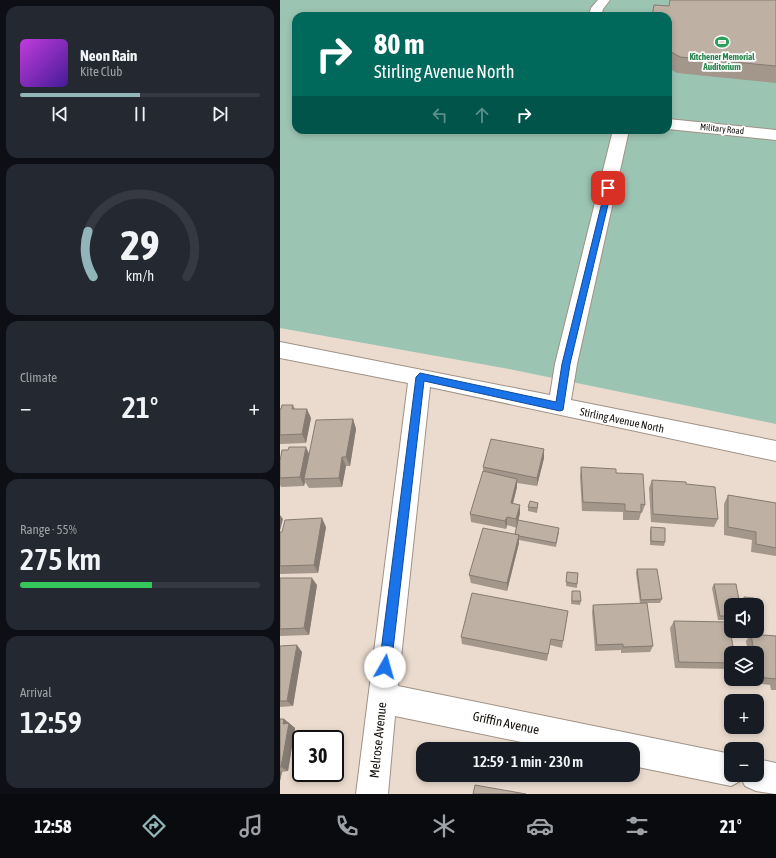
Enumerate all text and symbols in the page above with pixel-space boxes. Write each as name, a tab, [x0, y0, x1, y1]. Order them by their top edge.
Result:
icon: right	[308, 28, 360, 80]
text: 80 m	[374, 28, 424, 60]
sports icon: Kitchener Memorial Auditorium	[714, 34, 730, 50]
text: Neon Rain	[80, 47, 137, 64]
place label: Kitchener Memorial Auditorium	[689, 52, 755, 72]
text: Stirling Avenue North	[374, 61, 514, 82]
text: Kite Club	[80, 64, 122, 79]
icon: previous	[49, 103, 71, 125]
icon: pause	[129, 103, 151, 125]
icon: next	[209, 103, 231, 125]
icon: left	[429, 104, 451, 126]
icon: ahead	[471, 104, 493, 126]
icon: right	[513, 104, 535, 126]
street label: Military Road	[700, 122, 744, 136]
pin	[591, 171, 625, 205]
icon: arrive	[597, 177, 619, 199]
text: 29	[120, 221, 160, 269]
text: km/h	[126, 268, 154, 284]
text: Climate	[20, 370, 57, 385]
text: 21°	[122, 390, 158, 424]
text: −	[20, 394, 31, 420]
text: +	[249, 394, 260, 420]
street label: Stirling Avenue North	[579, 405, 665, 435]
text: Range · 55%	[20, 522, 77, 537]
text: 275 km	[20, 542, 101, 576]
map controls	[724, 598, 764, 782]
button: sound	[724, 598, 764, 638]
position arrow	[364, 646, 406, 688]
button: layers	[724, 646, 764, 686]
text: Arrival	[20, 685, 52, 700]
button: +	[724, 694, 764, 734]
street label: Melrose Avenue	[367, 701, 389, 779]
text: 12:59	[20, 705, 82, 739]
street label: Griffin Avenue	[471, 709, 541, 737]
speed limit sign: 30	[292, 730, 344, 782]
button: −	[724, 742, 764, 782]
text: 12:59 · 1 min · 230 m	[473, 753, 583, 770]
icon: directions	[140, 812, 168, 840]
icon: music	[237, 812, 265, 840]
icon: phone	[333, 812, 361, 840]
icon: climate	[430, 812, 458, 840]
icon: car	[526, 812, 554, 840]
icon: filters	[623, 812, 651, 840]
text: 12:58	[34, 816, 71, 837]
text: 21°	[720, 816, 742, 837]

